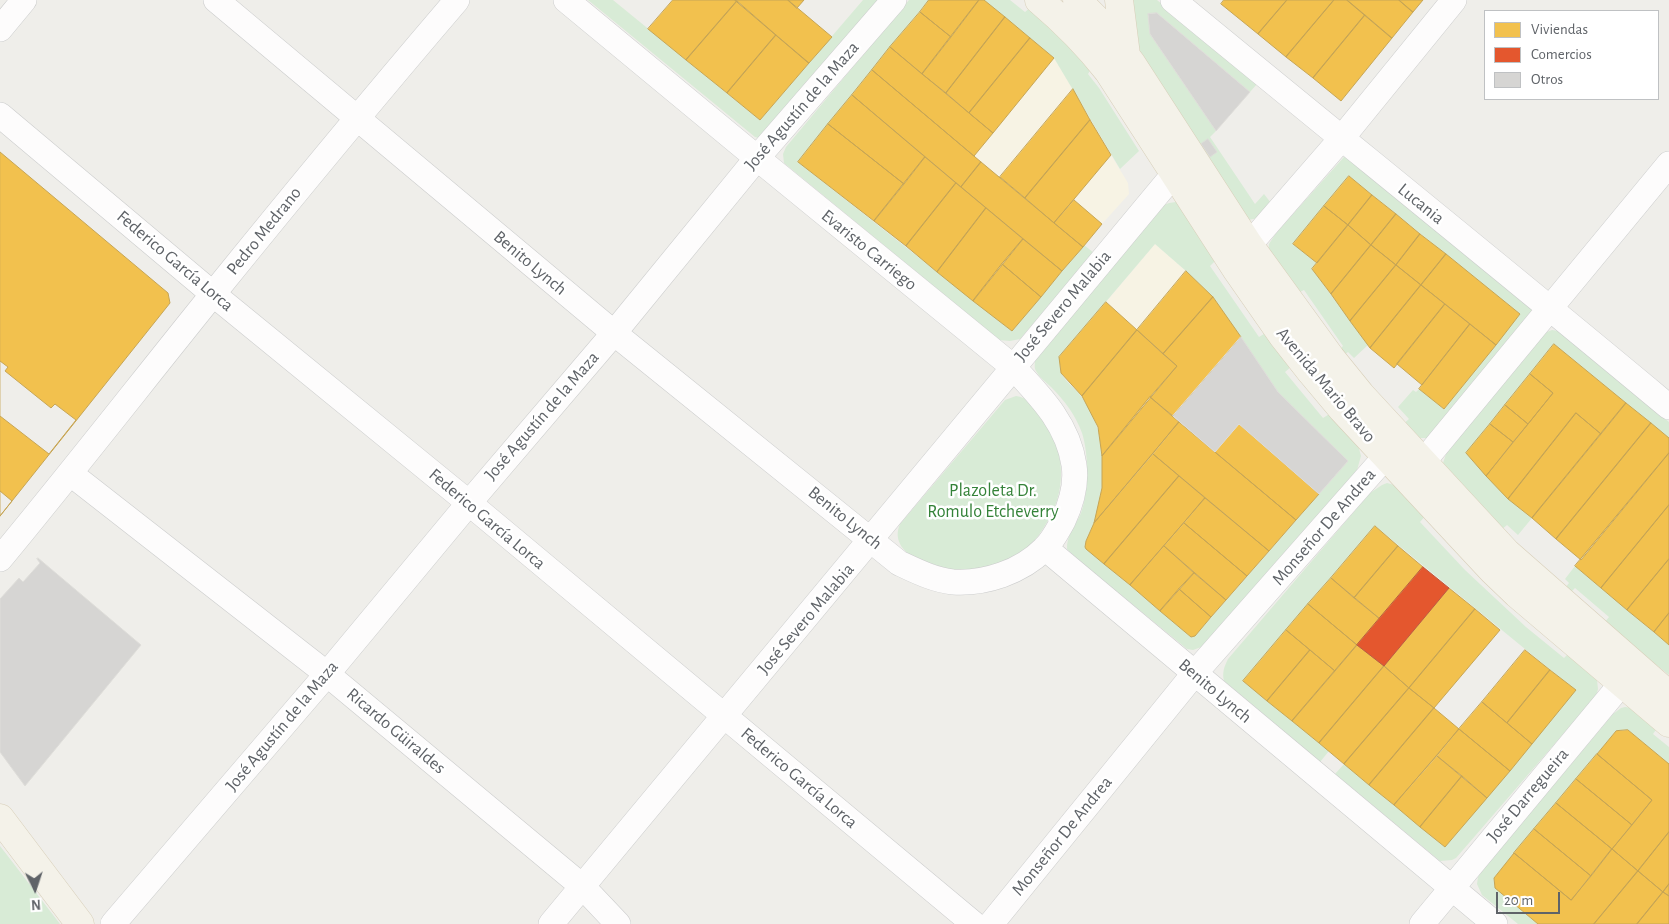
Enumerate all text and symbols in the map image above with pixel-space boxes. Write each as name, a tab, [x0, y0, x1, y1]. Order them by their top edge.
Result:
legend	[1484, 10, 1659, 100]
text: Viviendas	[1531, 22, 1588, 37]
street label: José Agustín de la Maza	[740, 37, 864, 175]
text: Comercios	[1531, 47, 1592, 62]
text: Otros	[1531, 72, 1563, 87]
street label: Lucania	[1393, 179, 1449, 229]
street label: Pedro Medrano	[222, 183, 306, 279]
street label: Evaristo Carriego	[817, 205, 921, 295]
street label: Federico García Lorca	[112, 206, 238, 316]
street label: Benito Lynch	[489, 226, 571, 300]
street label: José Severo Malabia	[1010, 246, 1116, 366]
street label: Avenida Mario Bravo	[1272, 323, 1380, 447]
street label: José Agustín de la Maza	[480, 347, 604, 485]
street label: Federico García Lorca	[424, 464, 550, 574]
street label: Monseñor De Andrea	[1267, 464, 1381, 590]
park label: Plazoleta Dr. Romulo Etcheverry	[927, 480, 1059, 522]
street label: Benito Lynch	[804, 482, 886, 554]
street label: José Severo Malabia	[753, 559, 859, 679]
street label: Benito Lynch	[1174, 654, 1256, 728]
street label: José Agustín de la Maza	[221, 656, 343, 796]
street label: Ricardo Güiraldes	[342, 683, 450, 779]
street label: Federico García Lorca	[736, 723, 862, 833]
street label: José Darregueira	[1482, 744, 1574, 846]
street label: Monseñor De Andrea	[1007, 772, 1117, 900]
north arrow	[10, 864, 60, 914]
scale bar	[1499, 882, 1563, 914]
text: 20 m	[1504, 893, 1533, 908]
text: N	[31, 897, 41, 911]

